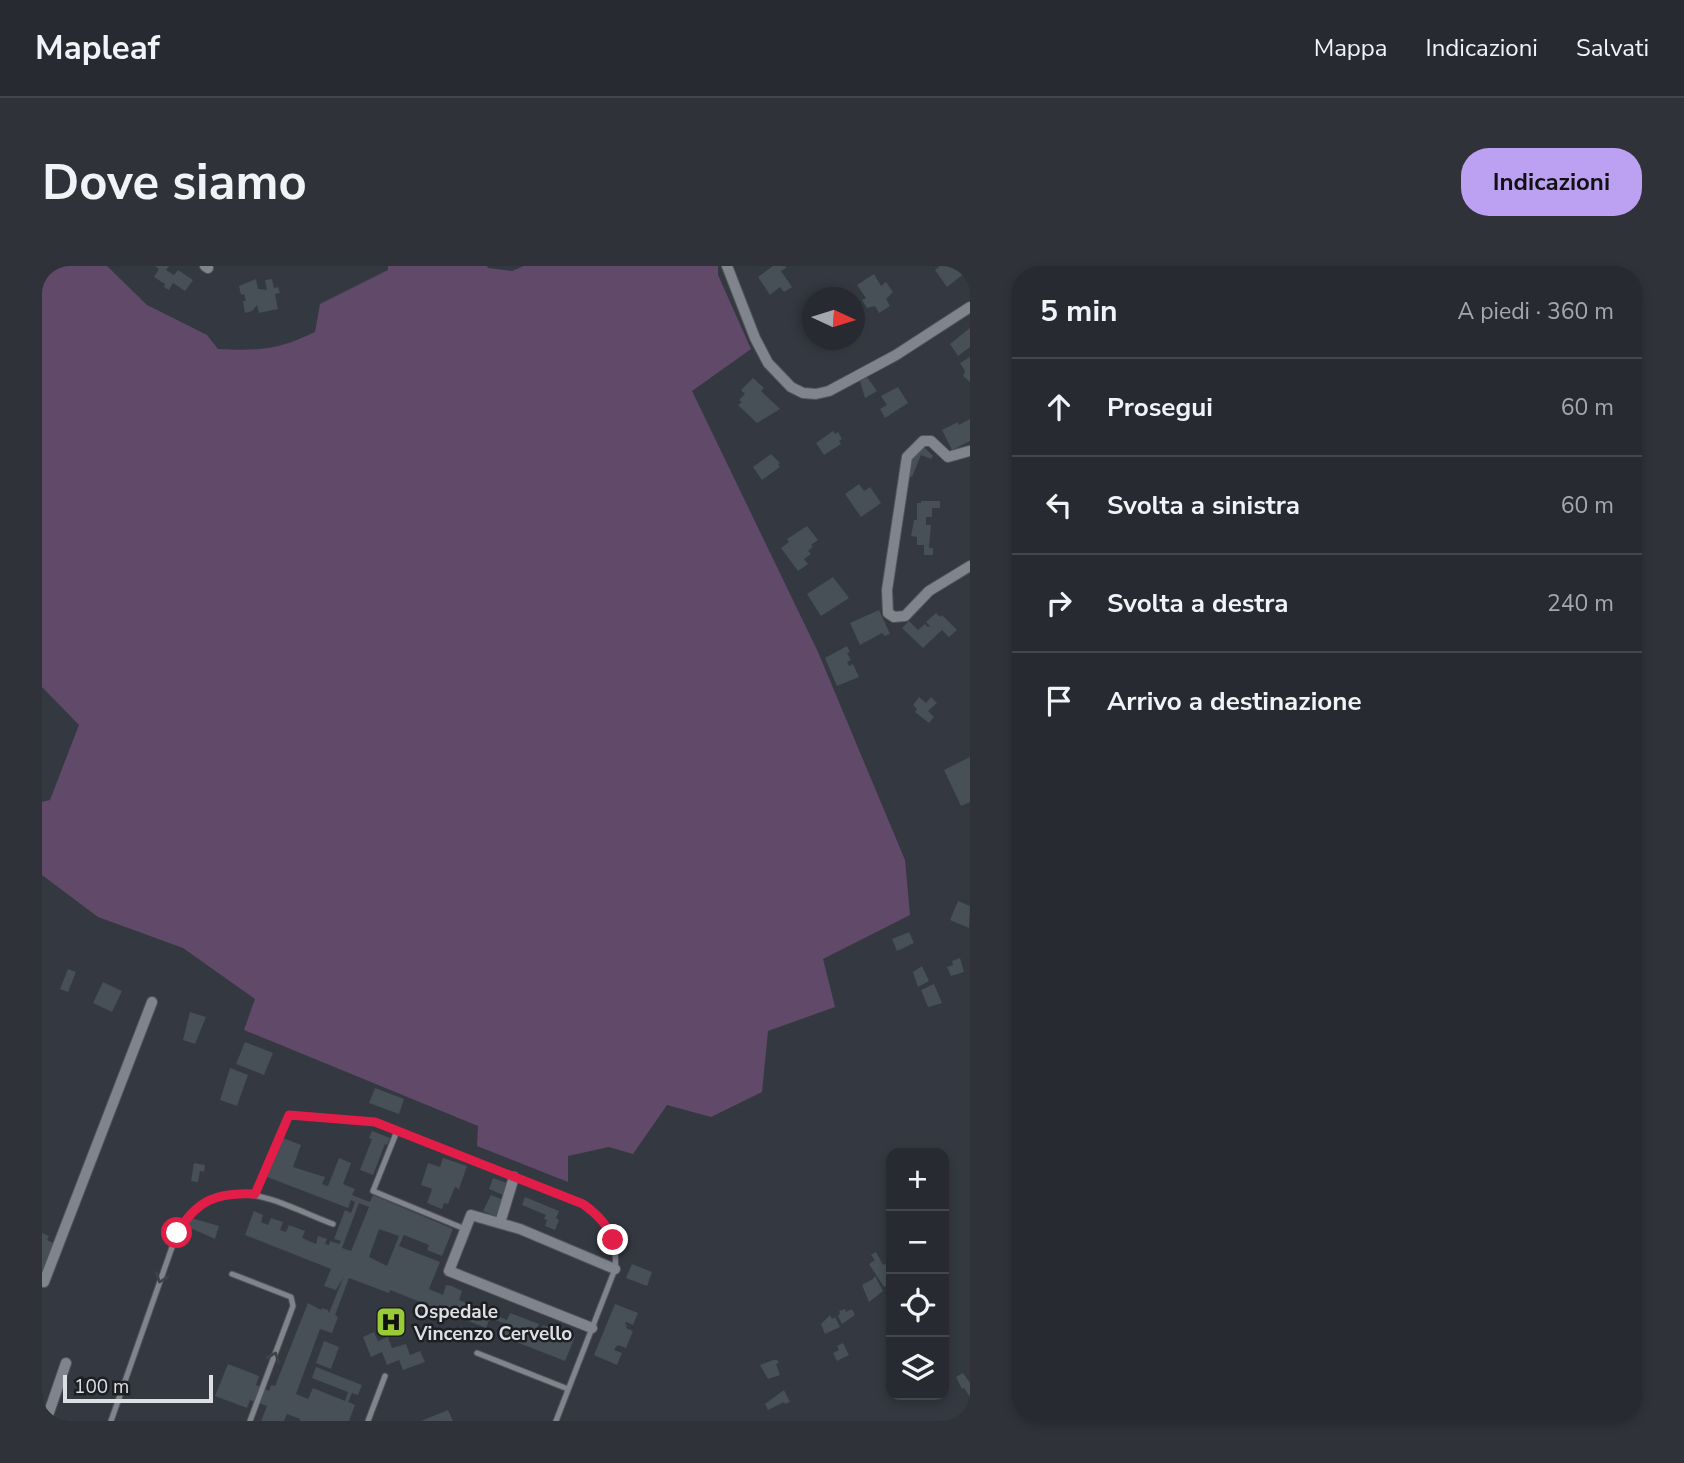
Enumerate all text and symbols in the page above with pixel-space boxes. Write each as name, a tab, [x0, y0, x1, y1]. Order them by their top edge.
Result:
text: Mapleaf	[35, 26, 160, 71]
text: Mappa	[1314, 32, 1388, 64]
text: Indicazioni	[1426, 32, 1538, 64]
text: Salvati	[1576, 32, 1649, 64]
button: Indicazioni	[1461, 148, 1642, 216]
text: Dove siamo	[42, 149, 307, 216]
north arrow	[802, 287, 865, 350]
text: 5 min	[1040, 291, 1118, 332]
text: A piedi · 360 m	[1458, 296, 1614, 327]
icon: ahead	[1040, 388, 1078, 426]
text: Prosegui	[1107, 390, 1213, 425]
text: 60 m	[1561, 392, 1614, 423]
icon: left	[1040, 486, 1078, 524]
text: Svolta a sinistra	[1107, 488, 1300, 523]
text: 60 m	[1561, 490, 1614, 521]
icon: right	[1040, 584, 1078, 622]
text: Svolta a destra	[1107, 586, 1289, 621]
text: 240 m	[1547, 588, 1614, 619]
icon: arrive	[1040, 682, 1078, 720]
text: Arrivo a destinazione	[1107, 684, 1362, 719]
map controls	[886, 1148, 949, 1400]
button: +	[886, 1148, 949, 1211]
button: −	[886, 1211, 949, 1274]
route start	[161, 1217, 192, 1248]
route end	[597, 1224, 628, 1255]
one-way arrow	[156, 1272, 170, 1284]
button: locate	[886, 1274, 949, 1337]
place label: Ospedale Vincenzo Cervello	[413, 1299, 572, 1347]
hospital icon: Ospedale Vincenzo Cervello	[374, 1305, 408, 1339]
button: layers	[886, 1337, 949, 1400]
one-way arrow	[265, 1352, 279, 1364]
scale bar	[63, 1372, 214, 1404]
text: 100 m	[74, 1374, 129, 1400]

